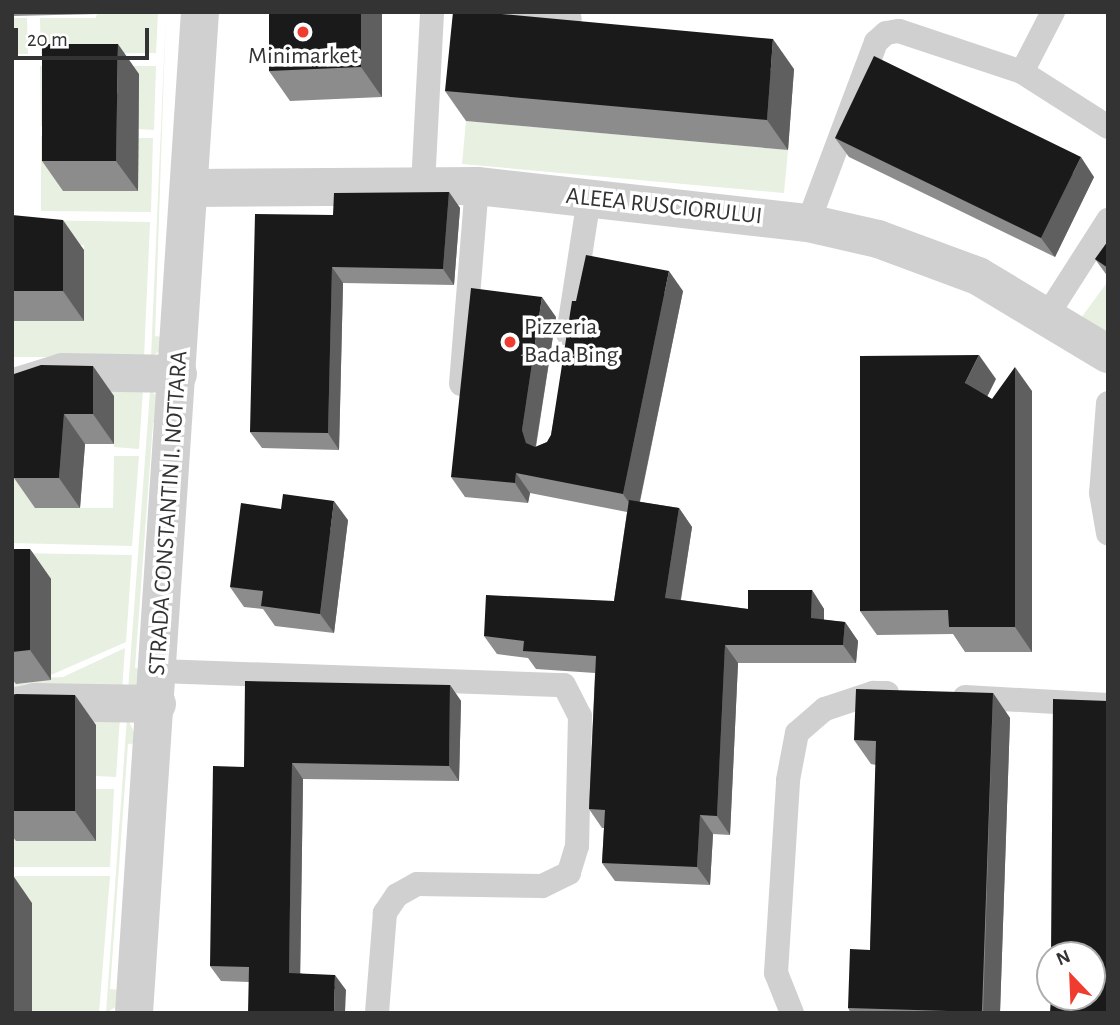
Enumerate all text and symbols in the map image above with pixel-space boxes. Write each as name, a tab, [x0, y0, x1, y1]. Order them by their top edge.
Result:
scale bar	[18, 14, 152, 58]
marker: Minimarket	[295, 24, 311, 40]
text: 20 m	[27, 29, 68, 50]
place label: Minimarket	[248, 43, 358, 71]
street label: ALEEA RUSCIORULUI	[564, 182, 764, 232]
place label: Pizzeria Bada Bing	[524, 314, 618, 370]
marker: Pizzeria Bada Bing	[502, 334, 518, 350]
street label: STRADA CONSTANTIN I. NOTTARA	[143, 350, 195, 676]
north arrow	[1036, 941, 1106, 1011]
text: N	[1054, 947, 1073, 969]

